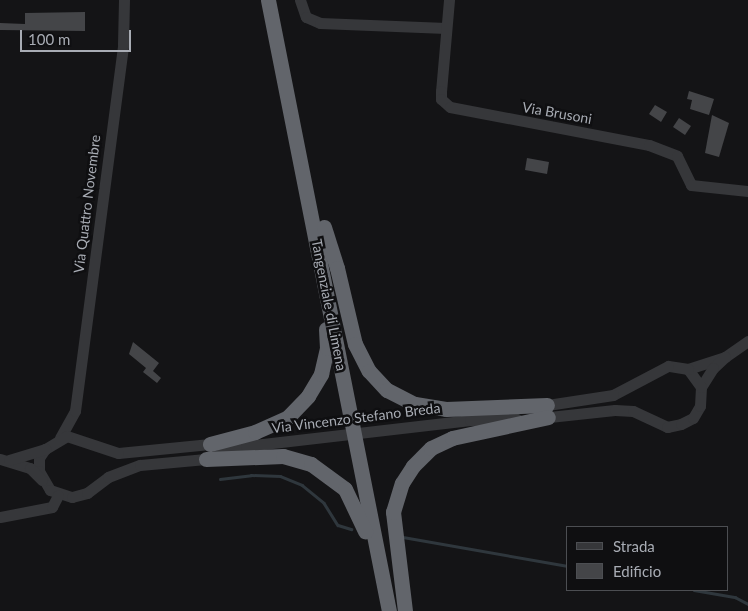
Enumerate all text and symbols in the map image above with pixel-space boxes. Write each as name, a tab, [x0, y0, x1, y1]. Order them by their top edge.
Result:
scale bar	[22, 20, 134, 52]
text: 100 m	[28, 30, 70, 48]
street label: Via Brusoni	[521, 99, 593, 127]
street label: Via Quattro Novembre	[70, 134, 104, 274]
street label: Tangenziale di Limena	[308, 238, 350, 372]
street label: Via Vincenzo Stefano Breda	[271, 399, 441, 437]
legend	[566, 526, 728, 591]
text: Strada	[613, 537, 655, 555]
text: Edificio	[613, 562, 661, 580]

